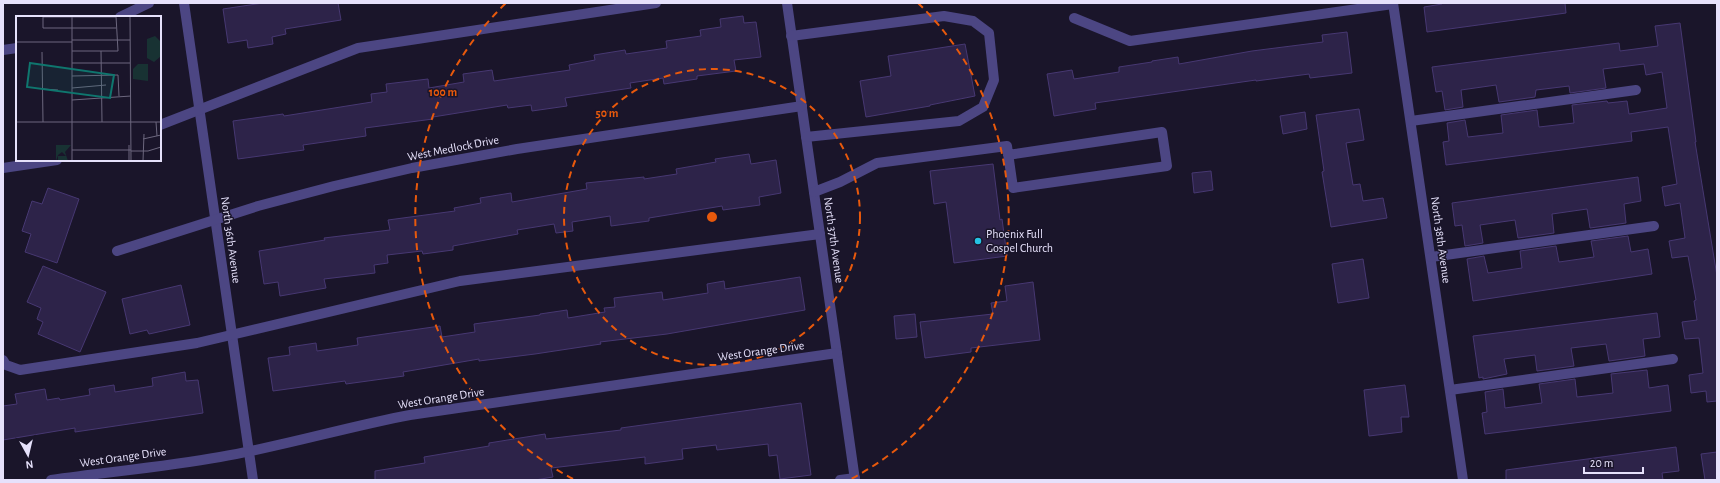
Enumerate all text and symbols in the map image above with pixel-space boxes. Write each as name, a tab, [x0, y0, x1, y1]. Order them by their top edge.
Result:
inset map	[16, 16, 161, 161]
text: 100 m	[429, 86, 457, 98]
text: 50 m	[596, 107, 619, 119]
street label: West Medlock Drive	[406, 133, 500, 163]
street label: North 36th Avenue	[219, 196, 243, 284]
street label: North 37th Avenue	[822, 196, 846, 284]
street label: North 38th Avenue	[1429, 196, 1453, 284]
centre of rings	[705, 210, 719, 224]
place label: Phoenix Full Gospel Church	[986, 228, 1053, 254]
marker: Phoenix Full Gospel Church	[973, 236, 983, 246]
street label: West Orange Drive	[717, 339, 805, 363]
street label: West Orange Drive	[397, 385, 485, 411]
north arrow	[8, 435, 48, 475]
street label: West Orange Drive	[79, 445, 167, 469]
scale bar	[1584, 449, 1643, 475]
text: 20 m	[1590, 457, 1613, 469]
text: N	[25, 458, 34, 470]

